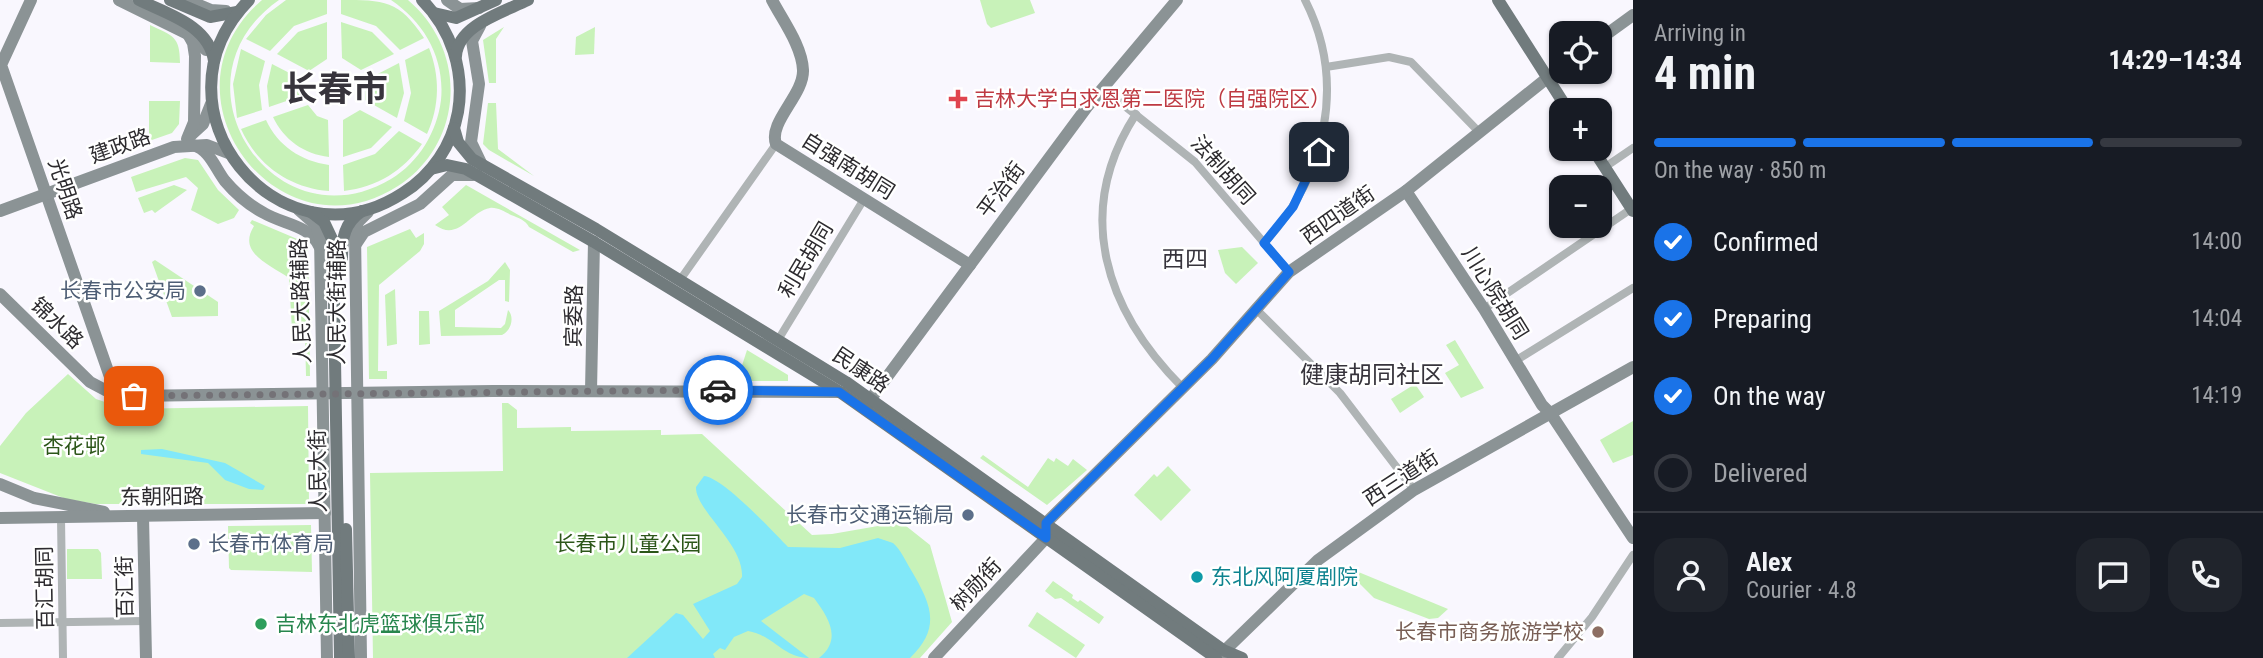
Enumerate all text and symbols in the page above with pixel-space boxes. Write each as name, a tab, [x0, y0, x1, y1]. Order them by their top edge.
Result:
text: Arriving in	[1654, 20, 1746, 47]
map controls	[1549, 21, 1612, 238]
button: locate	[1549, 21, 1612, 84]
text: 14:29–14:34	[2108, 45, 2242, 75]
text: 4 min	[1654, 46, 1756, 100]
district label: 长春市	[282, 69, 388, 110]
place label: 吉林大学白求恩第二医院（自强院区）	[974, 87, 1331, 111]
marker: 吉林大学白求恩第二医院（自强院区）	[948, 89, 968, 109]
button: +	[1549, 98, 1612, 161]
pin	[1289, 122, 1349, 182]
street label: 建政路	[86, 124, 154, 168]
street label: 自强南胡同	[797, 128, 899, 204]
street label: 法制胡同	[1186, 131, 1260, 209]
icon: home	[1300, 133, 1338, 171]
street label: 光明路	[43, 155, 87, 223]
text: On the way · 850 m	[1654, 157, 1826, 184]
street label: 平治街	[972, 158, 1030, 222]
button: −	[1549, 175, 1612, 238]
street label: 西四道街	[1297, 181, 1379, 249]
street label: 利民胡同	[774, 218, 838, 302]
icon: check	[1654, 223, 1692, 261]
text: Confirmed	[1713, 227, 1819, 257]
text: 14:00	[2191, 228, 2242, 255]
street label: 人民大路辅路	[287, 238, 315, 364]
street label: 人民大街辅路	[325, 239, 349, 365]
street label: 川心院胡同	[1457, 242, 1533, 344]
district label: 西四	[1162, 246, 1208, 273]
place label: 长春市公安局	[60, 279, 186, 303]
marker: 长春市公安局	[192, 283, 208, 299]
street label: 宾委路	[561, 284, 587, 348]
street label: 锦水路	[26, 292, 88, 354]
icon: check	[1654, 300, 1692, 338]
text: Preparing	[1713, 304, 1812, 334]
text: 14:04	[2191, 305, 2242, 332]
street label: 民康路	[828, 342, 894, 398]
courier	[683, 355, 753, 425]
district label: 健康胡同社区	[1300, 361, 1444, 389]
pin	[104, 366, 164, 426]
icon: car	[699, 371, 737, 409]
icon: bag	[115, 377, 153, 415]
icon: check	[1654, 377, 1692, 415]
text: On the way	[1713, 381, 1826, 411]
text: 14:19	[2191, 382, 2242, 409]
street label: 人民大街	[305, 429, 331, 513]
park label: 杏花邨	[43, 434, 106, 458]
street label: 西三道街	[1359, 445, 1443, 511]
text: Delivered	[1713, 458, 1808, 488]
street label: 东朝阳路	[120, 484, 204, 510]
place label: 长春市交通运输局	[786, 503, 954, 527]
marker: 长春市交通运输局	[960, 507, 976, 523]
place label: 长春市体育局	[208, 532, 334, 556]
park label: 长春市儿童公园	[555, 532, 702, 556]
marker: 长春市体育局	[186, 536, 202, 552]
button: person	[1654, 538, 1728, 612]
button: chat	[2076, 538, 2150, 612]
button: phone	[2168, 538, 2242, 612]
street label: 百汇胡同	[32, 546, 58, 630]
text: Alex	[1746, 547, 1792, 577]
street label: 树勋街	[946, 554, 1006, 616]
street label: 百汇街	[112, 555, 138, 619]
place label: 东北风阿厦剧院	[1211, 565, 1358, 589]
marker: 东北风阿厦剧院	[1189, 569, 1205, 585]
text: Courier · 4.8	[1746, 577, 1857, 604]
place label: 吉林东北虎篮球俱乐部	[275, 612, 485, 636]
marker: 吉林东北虎篮球俱乐部	[253, 616, 269, 632]
place label: 长春市商务旅游学校	[1395, 620, 1584, 644]
marker: 长春市商务旅游学校	[1590, 624, 1606, 640]

